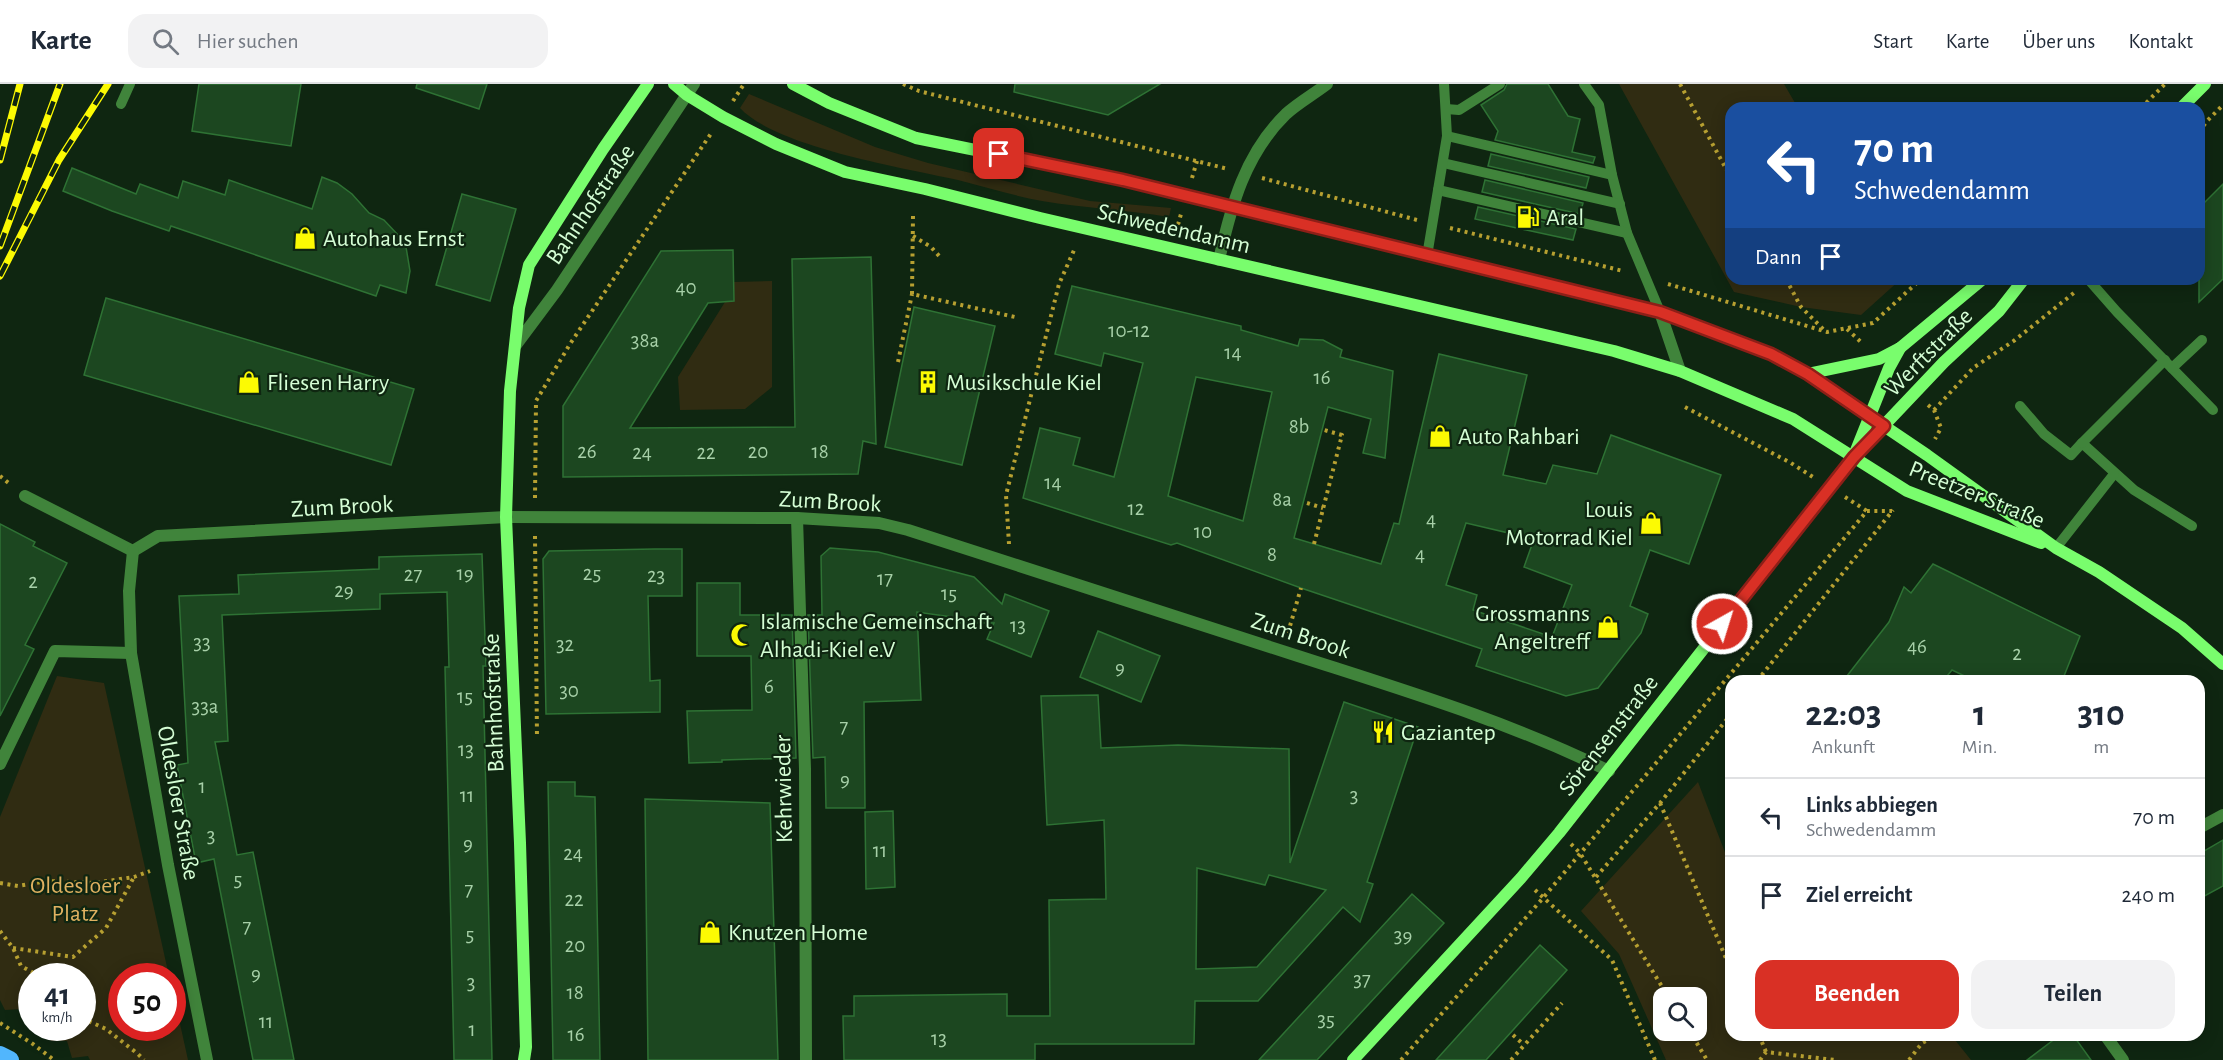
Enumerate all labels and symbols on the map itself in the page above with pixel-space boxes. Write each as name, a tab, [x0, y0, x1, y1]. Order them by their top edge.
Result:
pin	[973, 128, 1024, 179]
street label: Bahnhofstraße	[542, 140, 640, 269]
street label: Schwedendamm	[1095, 200, 1253, 258]
fuel station icon: Aral	[1515, 204, 1541, 230]
place label: Aral	[1546, 206, 1584, 230]
shop icon: Autohaus Ernst	[292, 225, 318, 251]
place label: Autohaus Ernst	[323, 227, 465, 251]
house number: 40	[675, 277, 697, 298]
street label: Werftstraße	[1880, 304, 1977, 401]
house number: 10-12	[1108, 320, 1150, 341]
house number: 38a	[631, 330, 659, 351]
house number: 14	[1224, 342, 1242, 363]
house number: 16	[1313, 367, 1331, 388]
shop icon: Fliesen Harry	[236, 369, 262, 395]
building icon: Musikschule Kiel	[915, 369, 941, 395]
place label: Fliesen Harry	[267, 371, 389, 395]
place label: Musikschule Kiel	[946, 371, 1102, 395]
house number: 8b	[1289, 416, 1309, 437]
shop icon: Auto Rahbari	[1427, 423, 1453, 449]
place label: Auto Rahbari	[1458, 425, 1580, 449]
house number: 26	[577, 441, 597, 462]
house number: 20	[748, 441, 768, 462]
house number: 18	[811, 441, 829, 462]
house number: 24	[632, 442, 652, 463]
house number: 22	[696, 442, 716, 463]
street label: Preetzer Straße	[1905, 457, 2048, 533]
house number: 14	[1044, 472, 1062, 493]
street label: Zum Brook	[778, 487, 882, 517]
house number: 8a	[1272, 489, 1292, 510]
street label: Zum Brook	[290, 492, 394, 522]
house number: 12	[1128, 498, 1144, 519]
place label: Louis Motorrad Kiel	[1505, 498, 1633, 550]
house number: 4	[1426, 509, 1436, 530]
shop icon: Louis Motorrad Kiel	[1638, 510, 1664, 536]
house number: 10	[1194, 521, 1212, 542]
house number: 8	[1267, 544, 1277, 565]
house number: 4	[1415, 544, 1425, 565]
house number: 19	[456, 563, 474, 584]
house number: 25	[583, 563, 601, 584]
house number: 27	[404, 564, 422, 585]
house number: 23	[647, 565, 665, 586]
house number: 17	[877, 568, 893, 589]
house number: 2	[28, 571, 38, 592]
house number: 29	[334, 580, 354, 601]
house number: 15	[941, 583, 957, 604]
position arrow	[1690, 592, 1754, 656]
place label: Grossmanns Angeltreff	[1475, 602, 1592, 654]
street label: Zum Brook	[1248, 609, 1353, 663]
place label: Islamische Gemeinschaft Alhadi-Kiel e.V	[760, 610, 993, 662]
shop icon: Grossmanns Angeltreff	[1595, 614, 1621, 640]
house number: 13	[1010, 615, 1026, 636]
mosque icon: Islamische Gemeinschaft Alhadi-Kiel e.V	[729, 622, 755, 648]
house number: 33	[193, 632, 211, 653]
street label: Bahnhofstraße	[480, 633, 508, 773]
house number: 32	[556, 634, 574, 655]
house number: 46	[1907, 636, 1927, 657]
house number: 2	[2012, 643, 2022, 664]
house number: 9	[1115, 657, 1125, 678]
street label: Sörensenstraße	[1555, 671, 1663, 800]
house number: 6	[764, 676, 774, 697]
house number: 30	[559, 680, 579, 701]
house number: 15	[457, 686, 473, 707]
house number: 33a	[191, 696, 219, 717]
house number: 7	[840, 716, 849, 737]
restaurant icon: Gaziantep	[1370, 719, 1396, 745]
place label: Gaziantep	[1401, 721, 1496, 745]
street label: Oldesloer Straße	[153, 724, 203, 882]
street label: Kehrwieder	[771, 734, 797, 843]
house number: 13	[458, 739, 474, 760]
house number: 9	[840, 769, 850, 790]
house number: 1	[198, 776, 206, 797]
house number: 11	[460, 785, 474, 806]
house number: 3	[1350, 785, 1358, 806]
house number: 3	[207, 825, 215, 846]
house number: 9	[463, 833, 473, 854]
house number: 11	[873, 840, 887, 861]
house number: 24	[563, 843, 583, 864]
house number: 5	[234, 869, 242, 890]
park label: Oldesloer Platz	[30, 874, 120, 926]
house number: 7	[465, 879, 474, 900]
house number: 22	[564, 889, 584, 910]
house number: 7	[243, 916, 252, 937]
shop icon: Knutzen Home	[697, 919, 723, 945]
place label: Knutzen Home	[728, 921, 868, 945]
house number: 5	[466, 924, 474, 945]
house number: 39	[1394, 925, 1412, 946]
house number: 20	[565, 935, 585, 956]
speed limit sign: 50	[108, 963, 186, 1041]
house number: 9	[251, 963, 261, 984]
house number: 37	[1353, 969, 1371, 990]
house number: 3	[467, 972, 475, 993]
house number: 18	[566, 982, 584, 1003]
house number: 35	[1317, 1009, 1335, 1030]
house number: 11	[259, 1011, 273, 1032]
house number: 1	[468, 1019, 476, 1040]
house number: 16	[567, 1024, 585, 1045]
house number: 13	[931, 1028, 947, 1049]

